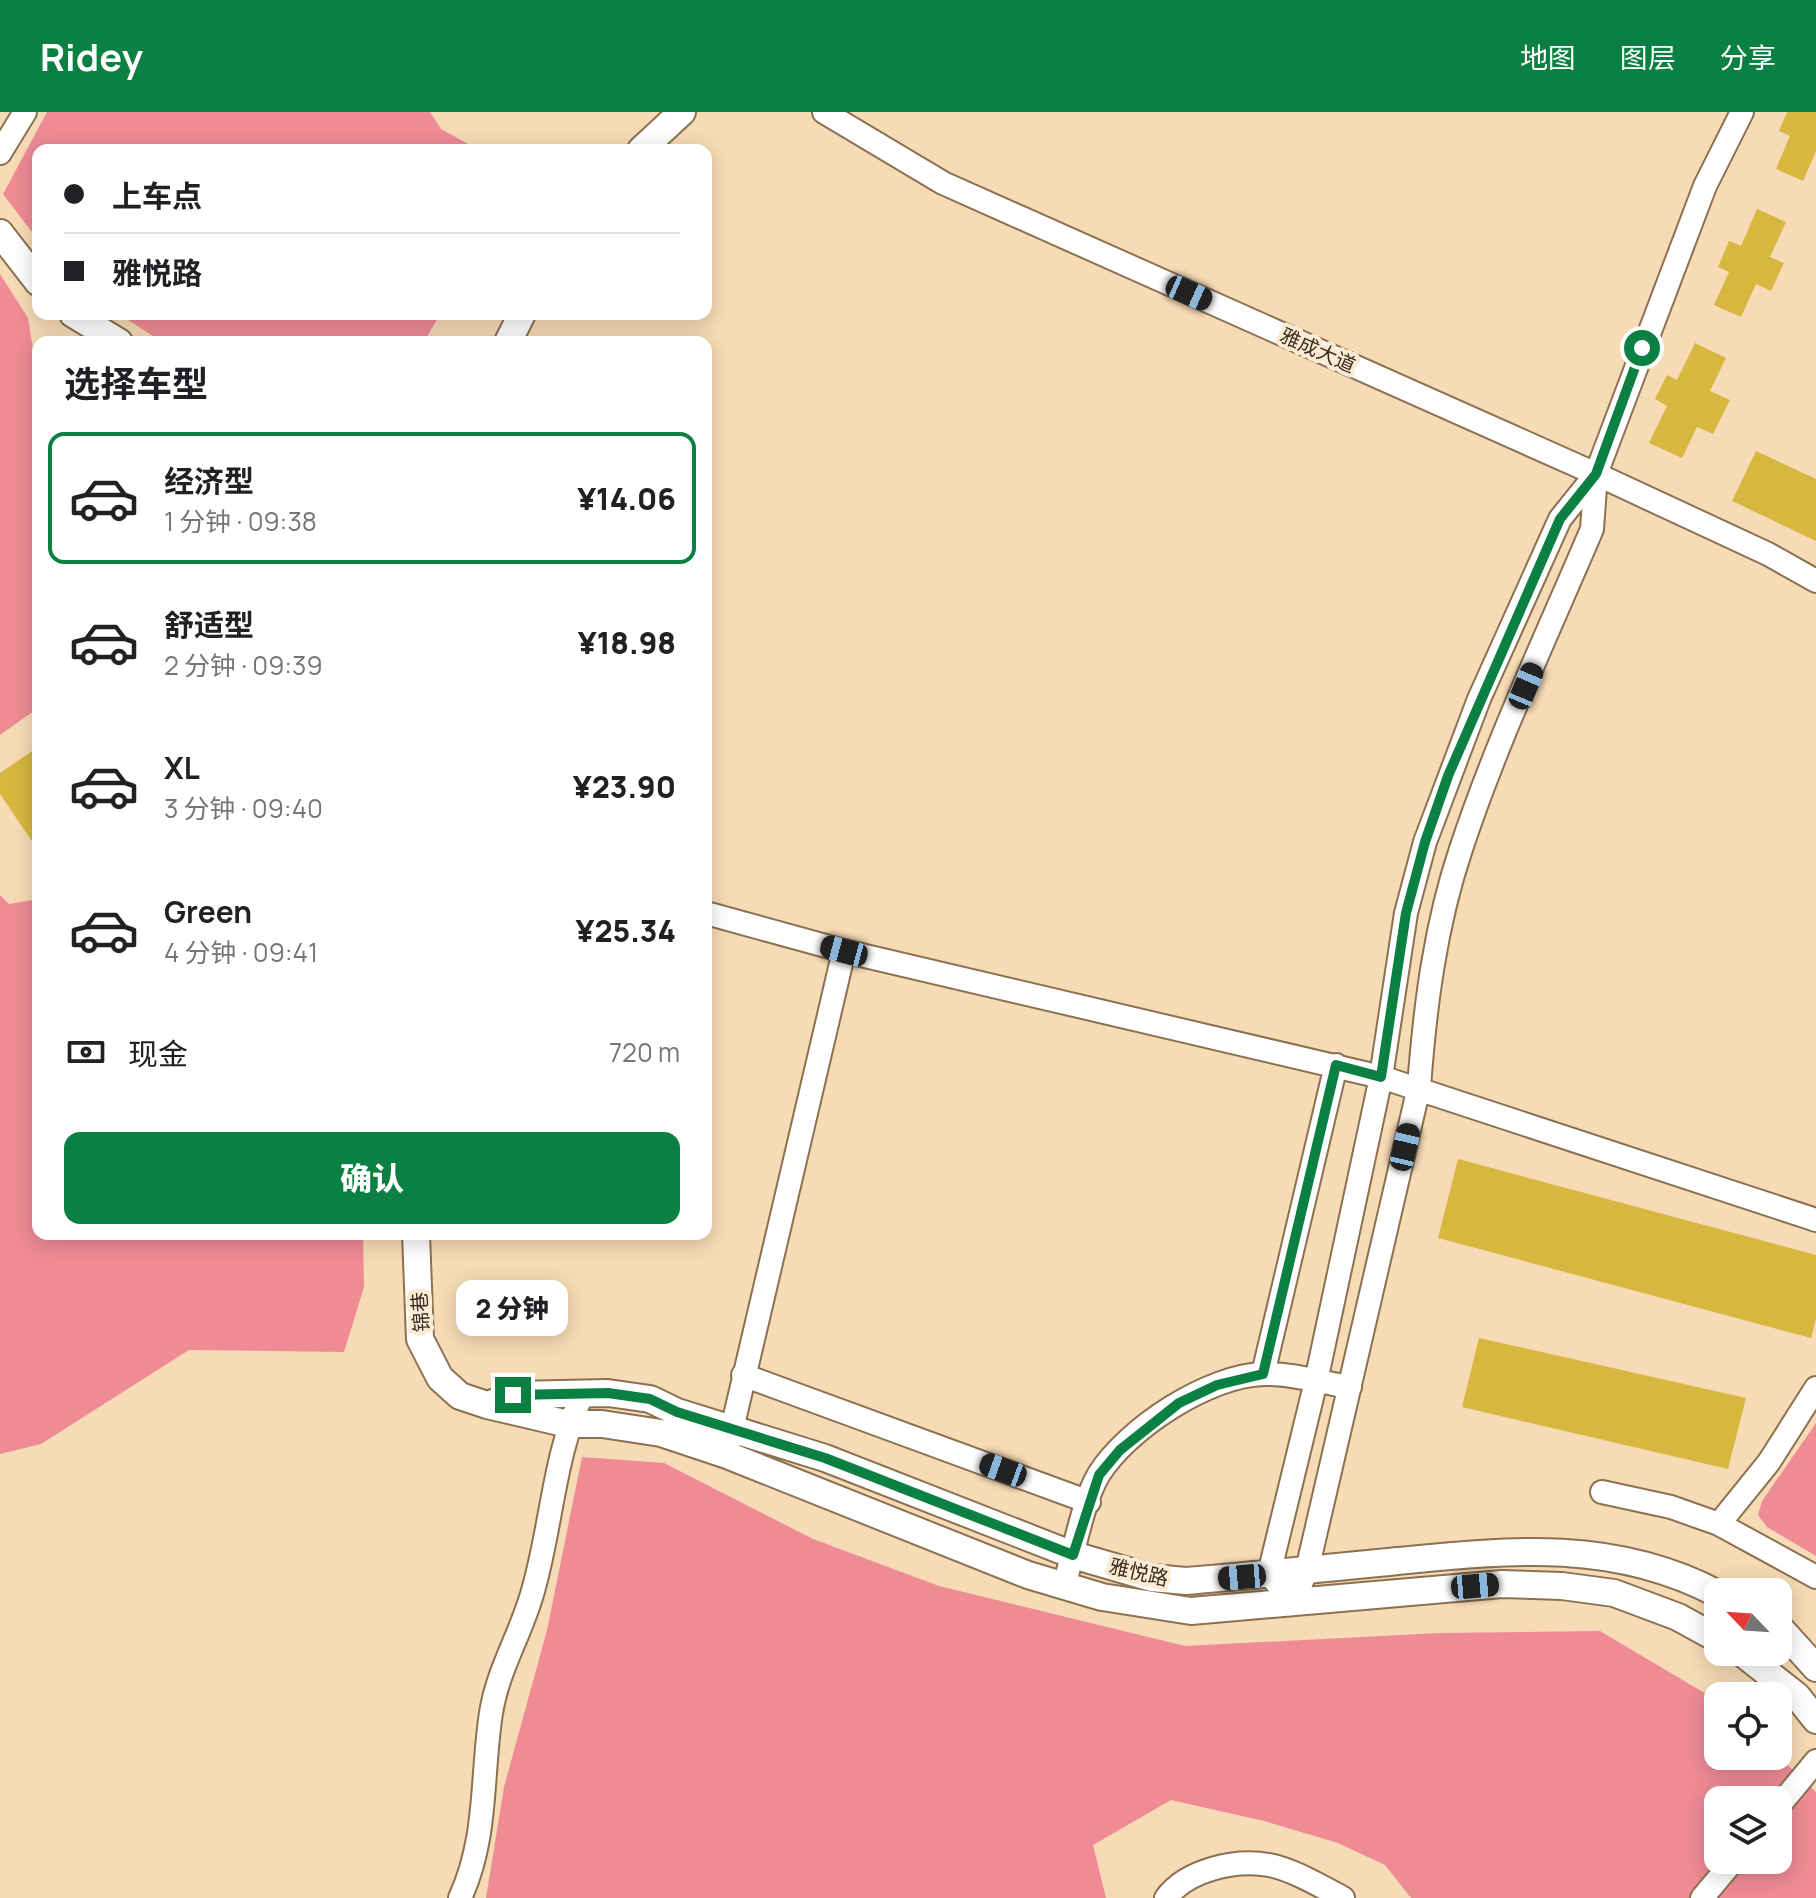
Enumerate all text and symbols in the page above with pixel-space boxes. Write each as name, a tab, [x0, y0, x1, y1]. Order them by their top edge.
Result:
text: Ridey	[40, 30, 143, 82]
text: 地图	[1520, 38, 1576, 76]
text: 图层	[1620, 38, 1676, 76]
text: 分享	[1720, 38, 1776, 76]
text: 上车点	[112, 175, 202, 216]
text: 雅悦路	[112, 252, 202, 293]
car	[1162, 272, 1216, 314]
street label: 雅成大道	[1276, 321, 1360, 379]
route start	[1624, 330, 1660, 366]
text: 选择车型	[64, 359, 208, 408]
text: 经济型	[164, 460, 254, 501]
icon: car	[68, 462, 140, 534]
text: ¥14.06	[577, 478, 676, 519]
text: 1 分钟 · 09:38	[164, 503, 317, 539]
text: 舒适型	[164, 604, 254, 645]
icon: car	[68, 606, 140, 678]
text: ¥18.98	[578, 622, 676, 663]
text: 2 分钟 · 09:39	[164, 647, 323, 683]
car	[1506, 659, 1546, 713]
text: XL	[164, 747, 200, 788]
icon: car	[68, 750, 140, 822]
text: ¥23.90	[573, 766, 676, 807]
text: 3 分钟 · 09:40	[164, 790, 323, 826]
text: Green	[164, 891, 252, 932]
icon: car	[68, 894, 140, 966]
text: ¥25.34	[576, 910, 676, 951]
car	[818, 933, 870, 969]
text: 4 分钟 · 09:41	[164, 934, 318, 970]
icon: cash	[64, 1030, 108, 1074]
text: 现金	[128, 1033, 188, 1074]
text: 720 m	[609, 1034, 680, 1070]
car	[1388, 1121, 1422, 1173]
button: 确认	[64, 1132, 680, 1224]
callout: 2 分钟	[457, 1279, 569, 1335]
text: 2 分钟	[476, 1290, 548, 1326]
street label: 锦巷	[405, 1291, 435, 1333]
route end	[495, 1377, 531, 1413]
car	[976, 1451, 1030, 1489]
street label: 雅悦路	[1107, 1552, 1171, 1592]
car	[1217, 1563, 1267, 1591]
car	[1450, 1572, 1500, 1600]
north arrow	[1704, 1578, 1792, 1666]
map controls	[1704, 1578, 1792, 1874]
button: locate	[1704, 1682, 1792, 1770]
button: layers	[1704, 1786, 1792, 1874]

